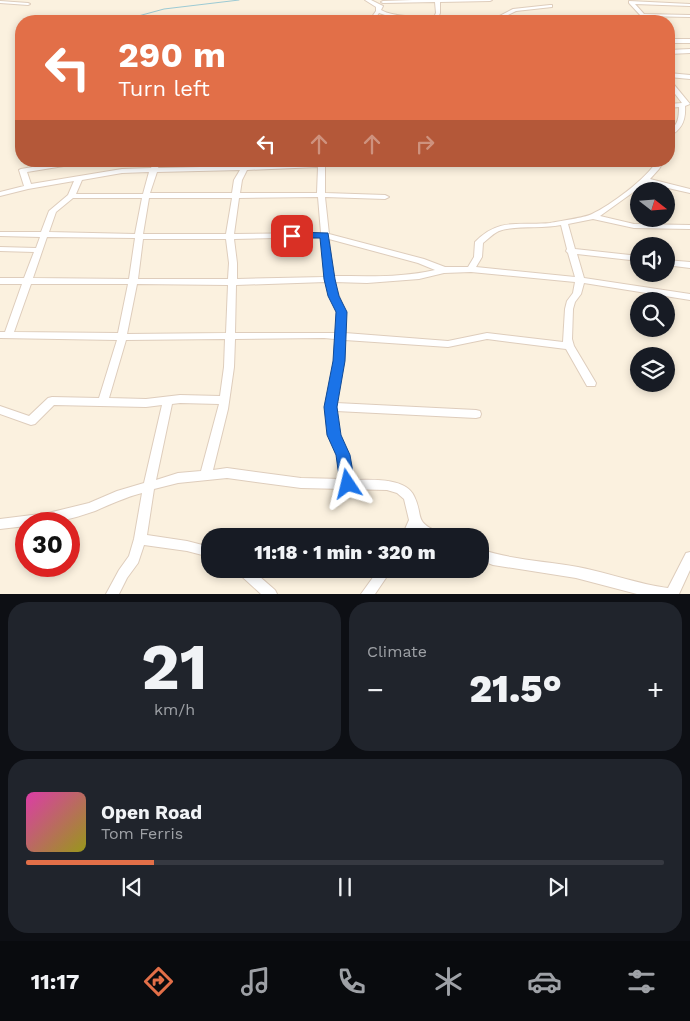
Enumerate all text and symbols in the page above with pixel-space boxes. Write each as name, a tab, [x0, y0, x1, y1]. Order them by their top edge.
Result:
text: 290 m	[118, 34, 226, 76]
icon: left	[35, 35, 100, 100]
text: Turn left	[118, 76, 210, 101]
icon: left	[252, 130, 280, 158]
icon: ahead	[305, 130, 333, 158]
icon: ahead	[358, 130, 386, 158]
icon: right	[411, 130, 439, 158]
north arrow	[630, 182, 675, 228]
map controls	[630, 182, 675, 392]
pin	[271, 215, 313, 257]
icon: arrive	[278, 222, 306, 250]
button: sound	[630, 237, 675, 282]
button: search	[630, 292, 675, 337]
button: layers	[630, 347, 675, 392]
position arrow	[321, 457, 373, 509]
speed limit sign: 30	[15, 512, 80, 577]
text: 11:18 · 1 min · 320 m	[254, 541, 436, 564]
text: 21	[141, 629, 208, 705]
text: Climate	[367, 642, 427, 661]
text: 21.5°	[469, 667, 562, 711]
text: −	[367, 673, 384, 706]
text: +	[647, 673, 664, 706]
text: km/h	[154, 700, 195, 719]
text: Open Road	[101, 801, 202, 824]
text: Tom Ferris	[101, 824, 183, 843]
icon: previous	[118, 873, 146, 901]
icon: pause	[331, 873, 359, 901]
icon: next	[544, 873, 572, 901]
icon: directions	[141, 964, 176, 999]
icon: music	[238, 964, 273, 999]
icon: phone	[334, 964, 369, 999]
icon: climate	[431, 964, 466, 999]
icon: car	[527, 964, 562, 999]
icon: filters	[624, 964, 659, 999]
text: 11:17	[31, 969, 79, 994]

